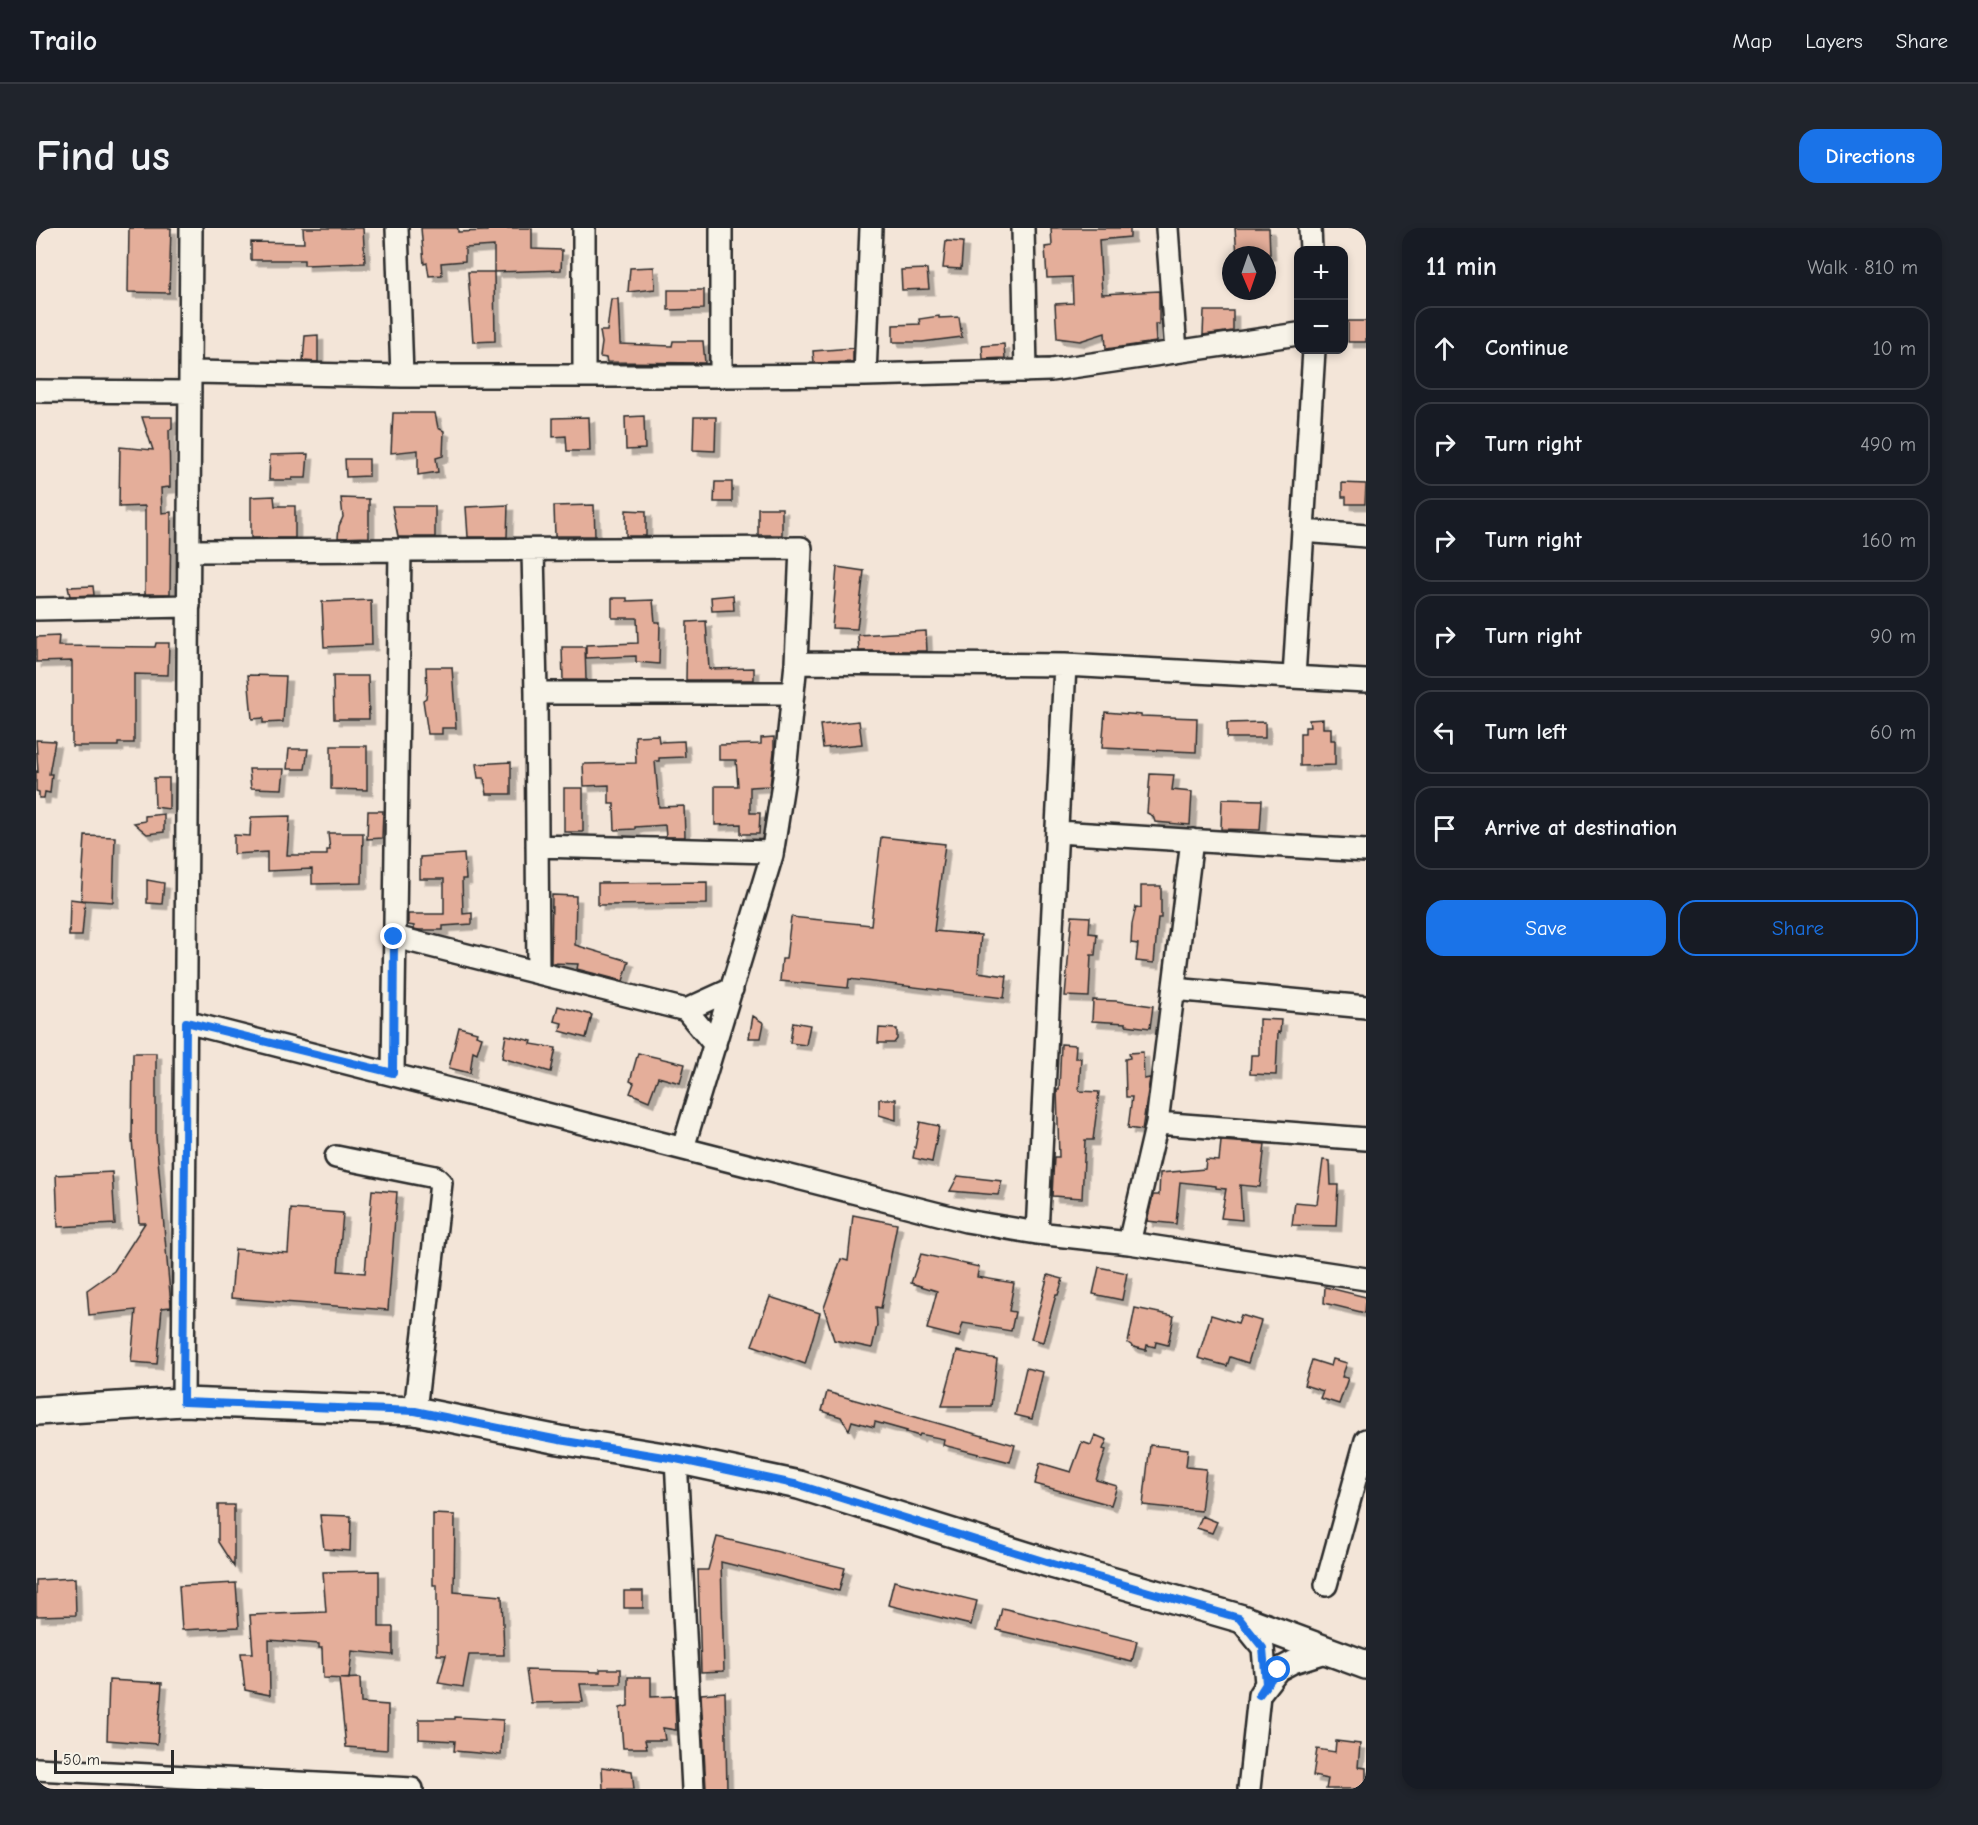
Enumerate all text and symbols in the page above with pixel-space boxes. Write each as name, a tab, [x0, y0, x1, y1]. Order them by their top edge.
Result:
text: Trailo	[30, 25, 97, 57]
text: Map	[1733, 29, 1772, 53]
text: Layers	[1805, 29, 1863, 53]
text: Share	[1896, 29, 1948, 53]
button: Directions	[1799, 129, 1942, 183]
text: Find us	[36, 132, 170, 181]
north arrow	[1222, 246, 1276, 300]
map controls	[1294, 246, 1348, 354]
button: +	[1294, 246, 1348, 300]
text: 11 min	[1426, 252, 1497, 282]
text: Walk · 810 m	[1807, 256, 1918, 279]
button: −	[1294, 300, 1348, 354]
icon: ahead	[1428, 332, 1461, 365]
text: Continue	[1485, 335, 1568, 361]
text: 10 m	[1873, 337, 1916, 360]
icon: right	[1428, 428, 1461, 461]
text: Turn right	[1485, 431, 1582, 457]
text: 490 m	[1860, 433, 1916, 456]
icon: right	[1428, 524, 1461, 557]
text: Turn right	[1485, 527, 1582, 553]
text: 160 m	[1862, 529, 1916, 552]
icon: right	[1428, 620, 1461, 653]
text: Turn right	[1485, 623, 1582, 649]
text: 90 m	[1870, 625, 1916, 648]
icon: left	[1428, 716, 1461, 749]
text: Turn left	[1485, 719, 1567, 745]
text: 60 m	[1870, 721, 1916, 744]
icon: arrive	[1428, 812, 1461, 845]
text: Arrive at destination	[1485, 815, 1677, 841]
button: Save	[1426, 900, 1666, 956]
button: Share	[1678, 900, 1918, 956]
route end	[380, 923, 406, 949]
route start	[1264, 1656, 1290, 1682]
scale bar	[54, 1747, 174, 1774]
text: 50 m	[63, 1751, 100, 1769]

